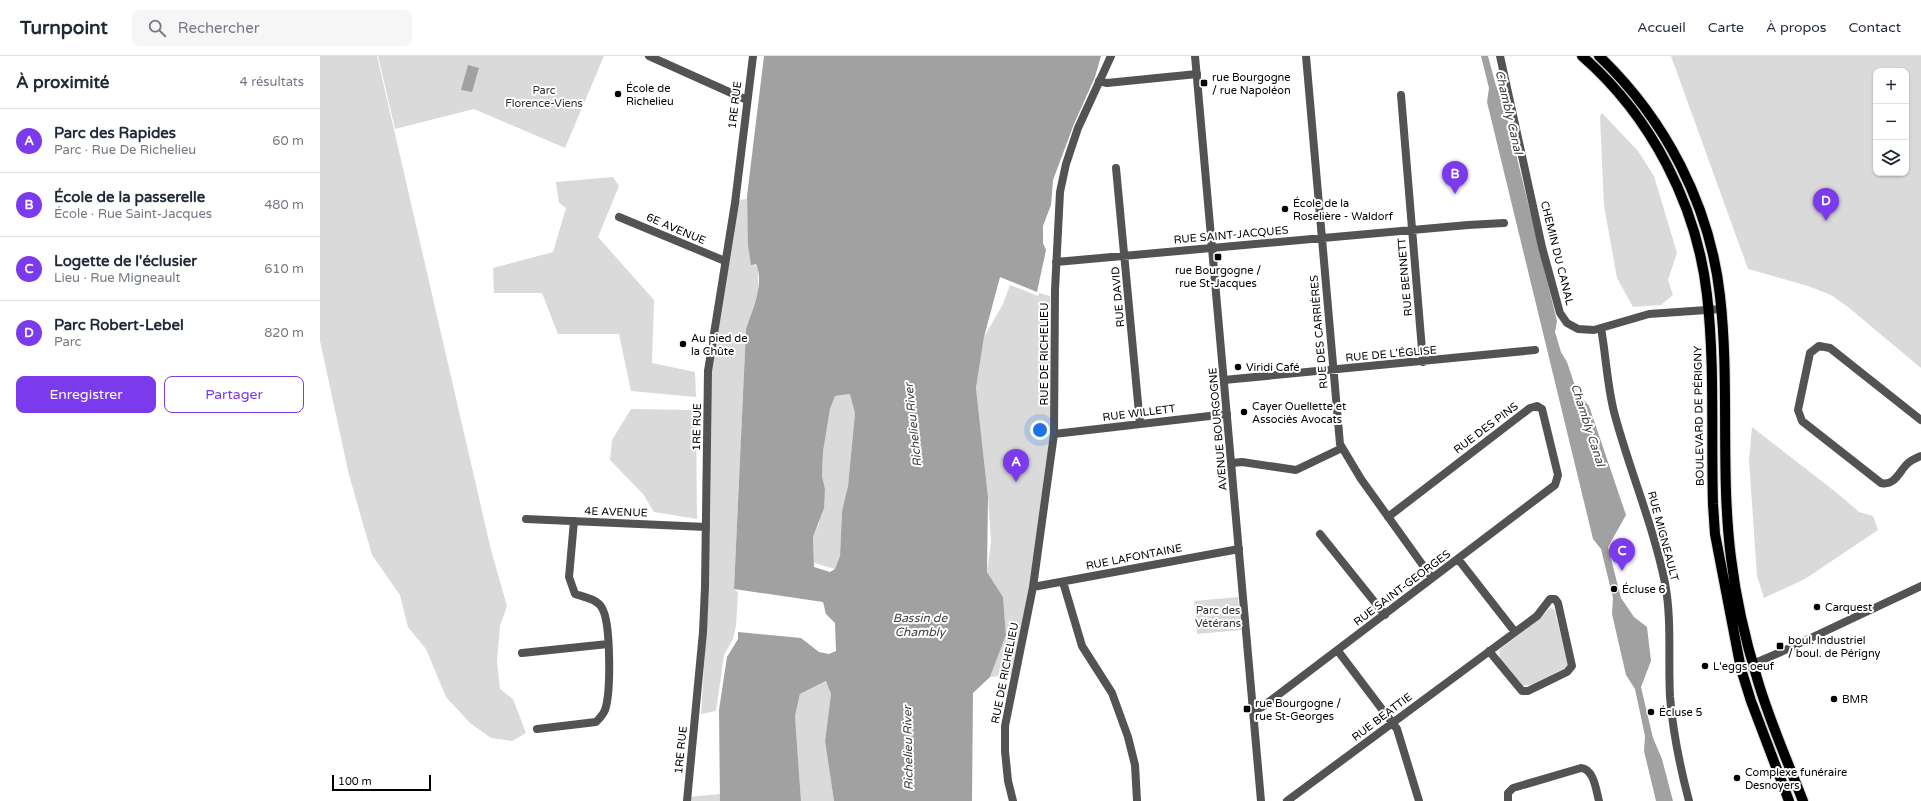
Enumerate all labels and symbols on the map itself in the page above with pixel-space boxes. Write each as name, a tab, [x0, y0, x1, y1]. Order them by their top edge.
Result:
water label: Chambly Canal	[1493, 69, 1526, 157]
place label: rue Bourgogne / rue Napoléon	[1212, 71, 1291, 97]
marker: rue Bourgogne / rue Napoléon	[1199, 78, 1209, 88]
street label: 1RE RUE	[726, 80, 744, 130]
place label: École de Richelieu	[626, 81, 674, 108]
park label: Parc Florence-Viens	[505, 84, 583, 110]
marker: École de Richelieu	[613, 89, 623, 99]
pin: B	[1442, 161, 1468, 194]
pin: D	[1813, 188, 1839, 221]
place label: École de la Roselière - Waldorf	[1293, 196, 1394, 223]
street label: CHEMIN DU CANAL	[1538, 199, 1576, 307]
marker: École de la Roselière - Waldorf	[1280, 204, 1290, 214]
street label: 6E AVENUE	[644, 211, 708, 247]
street label: RUE SAINT-JACQUES	[1173, 223, 1289, 246]
street label: RUE BENNETT	[1395, 237, 1415, 317]
marker: rue Bourgogne / rue St-Jacques	[1213, 252, 1223, 262]
place label: rue Bourgogne / rue St-Jacques	[1175, 264, 1261, 290]
street label: RUE DAVID	[1109, 266, 1127, 328]
street label: RUE DES CARRIÈRES	[1307, 274, 1330, 390]
street label: RUE DE RICHELIEU	[1038, 303, 1051, 405]
place label: Au pied de la Chûte	[691, 332, 748, 358]
marker: Au pied de la Chûte	[678, 339, 688, 349]
street label: RUE DE L'ÉGLISE	[1345, 343, 1437, 364]
street label: BOULEVARD DE PÉRIGNY	[1690, 346, 1707, 486]
place label: Viridi Café	[1246, 361, 1300, 374]
marker: Viridi Café	[1233, 362, 1243, 372]
street label: AVENUE BOURGOGNE	[1206, 367, 1230, 491]
water label: Richelieu River	[901, 381, 924, 468]
water label: Chambly Canal	[1568, 382, 1609, 470]
street label: RUE DES PINS	[1451, 399, 1521, 456]
place label: Cayer Ouellette et Associés Avocats	[1252, 400, 1346, 426]
street label: RUE WILLETT	[1102, 402, 1177, 424]
street label: 1RE RUE	[690, 403, 704, 451]
marker: Cayer Ouellette et Associés Avocats	[1239, 407, 1249, 417]
your location	[1030, 420, 1050, 440]
pin: A	[1003, 449, 1029, 482]
street label: RUE MIGNEAULT	[1645, 490, 1681, 583]
street label: 4E AVENUE	[584, 504, 648, 520]
pin: C	[1609, 538, 1635, 571]
street label: RUE LAFONTAINE	[1085, 541, 1183, 573]
street label: RUE SAINT-GEORGES	[1351, 547, 1453, 629]
place label: Écluse 6	[1622, 582, 1666, 596]
marker: Écluse 6	[1609, 584, 1619, 594]
place label: Carquest	[1825, 601, 1872, 614]
marker: Carquest	[1812, 602, 1822, 612]
park label: Parc des Vétérans	[1195, 604, 1241, 630]
water label: Bassin de Chambly	[893, 611, 948, 639]
street label: RUE DE RICHELIEU	[989, 621, 1021, 725]
place label: boul. Industriel / boul. de Périgny	[1788, 634, 1881, 660]
marker: boul. Industriel / boul. de Périgny	[1775, 641, 1785, 651]
place label: L'eggs oeuf	[1713, 660, 1775, 673]
marker: L'eggs oeuf	[1700, 661, 1710, 671]
street label: RUE BEATTIE	[1349, 690, 1415, 744]
place label: BMR	[1842, 693, 1868, 706]
marker: BMR	[1829, 694, 1839, 704]
place label: rue Bourgogne / rue St-Georges	[1255, 697, 1341, 723]
water label: Richelieu River	[900, 704, 916, 790]
marker: rue Bourgogne / rue St-Georges	[1242, 704, 1252, 714]
place label: Écluse 5	[1659, 705, 1703, 719]
marker: Écluse 5	[1646, 707, 1656, 717]
street label: 1RE RUE	[672, 726, 690, 774]
place label: Complexe funéraire Desnoyers	[1745, 766, 1847, 792]
scale bar	[332, 773, 431, 792]
marker: Complexe funéraire Desnoyers	[1732, 773, 1742, 783]

